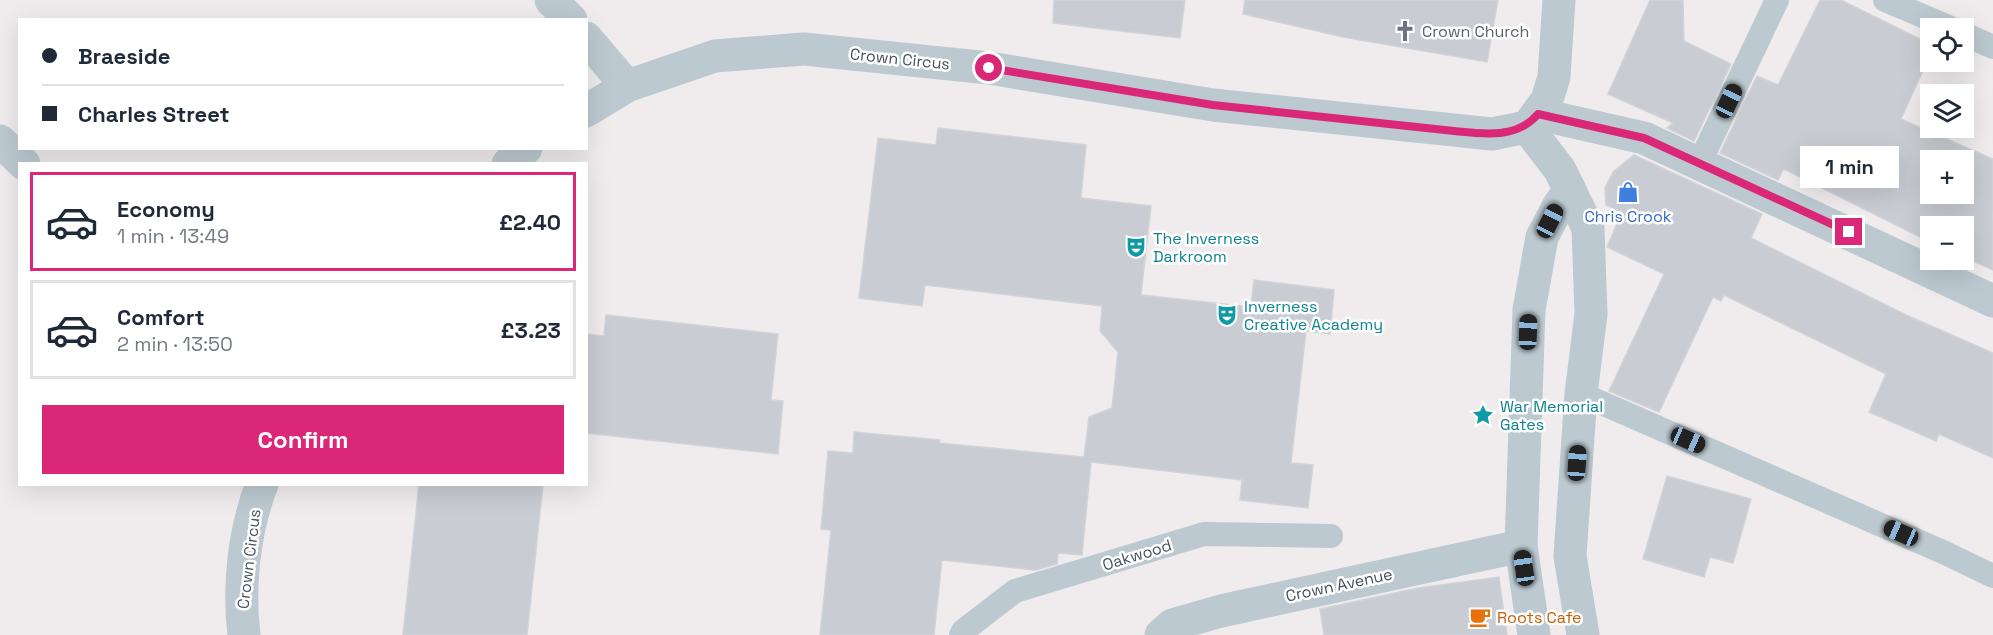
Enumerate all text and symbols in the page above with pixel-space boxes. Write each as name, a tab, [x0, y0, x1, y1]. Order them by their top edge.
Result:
map controls	[1920, 18, 1974, 270]
button: locate	[1920, 18, 1974, 72]
church icon: Crown Church	[1393, 19, 1417, 43]
place label: Crown Church	[1422, 21, 1529, 42]
text: Braeside	[78, 42, 170, 70]
street label: Crown Circus	[849, 43, 951, 75]
route start	[975, 54, 1002, 81]
car	[1713, 81, 1745, 121]
button: layers	[1920, 84, 1974, 138]
text: Charles Street	[78, 100, 230, 128]
callout: 1 min	[1800, 145, 1898, 187]
button: +	[1920, 150, 1974, 204]
text: 1 min	[1825, 154, 1874, 180]
shop icon: Chris Crook	[1616, 180, 1640, 204]
icon: car	[45, 195, 99, 249]
text: Economy	[117, 195, 215, 223]
car	[1534, 201, 1566, 241]
place label: Chris Crook	[1585, 206, 1672, 227]
text: £2.40	[499, 208, 561, 236]
button: −	[1920, 216, 1974, 270]
route end	[1835, 218, 1862, 245]
text: 1 min · 13:49	[117, 223, 229, 249]
place label: The Inverness Darkroom	[1153, 228, 1259, 267]
theatre icon: The Inverness Darkroom	[1124, 235, 1148, 259]
place label: Inverness Creative Academy	[1244, 296, 1383, 335]
icon: car	[45, 303, 99, 357]
text: Comfort	[117, 303, 205, 331]
theatre icon: Inverness Creative Academy	[1215, 303, 1239, 327]
car	[1518, 314, 1538, 350]
text: £3.23	[501, 316, 561, 344]
text: 2 min · 13:50	[117, 331, 233, 357]
place label: War Memorial Gates	[1500, 396, 1603, 435]
place icon: War Memorial Gates	[1471, 403, 1495, 427]
button: Confirm	[42, 405, 564, 474]
car	[1668, 424, 1708, 456]
car	[1567, 444, 1587, 482]
street label: Crown Circus	[232, 508, 266, 610]
car	[1881, 517, 1921, 549]
street label: Oakwood	[1100, 535, 1174, 575]
car	[1513, 549, 1535, 587]
street label: Crown Avenue	[1284, 563, 1394, 607]
cafe icon: Roots Cafe	[1468, 605, 1492, 629]
place label: Roots Cafe	[1497, 607, 1582, 628]

